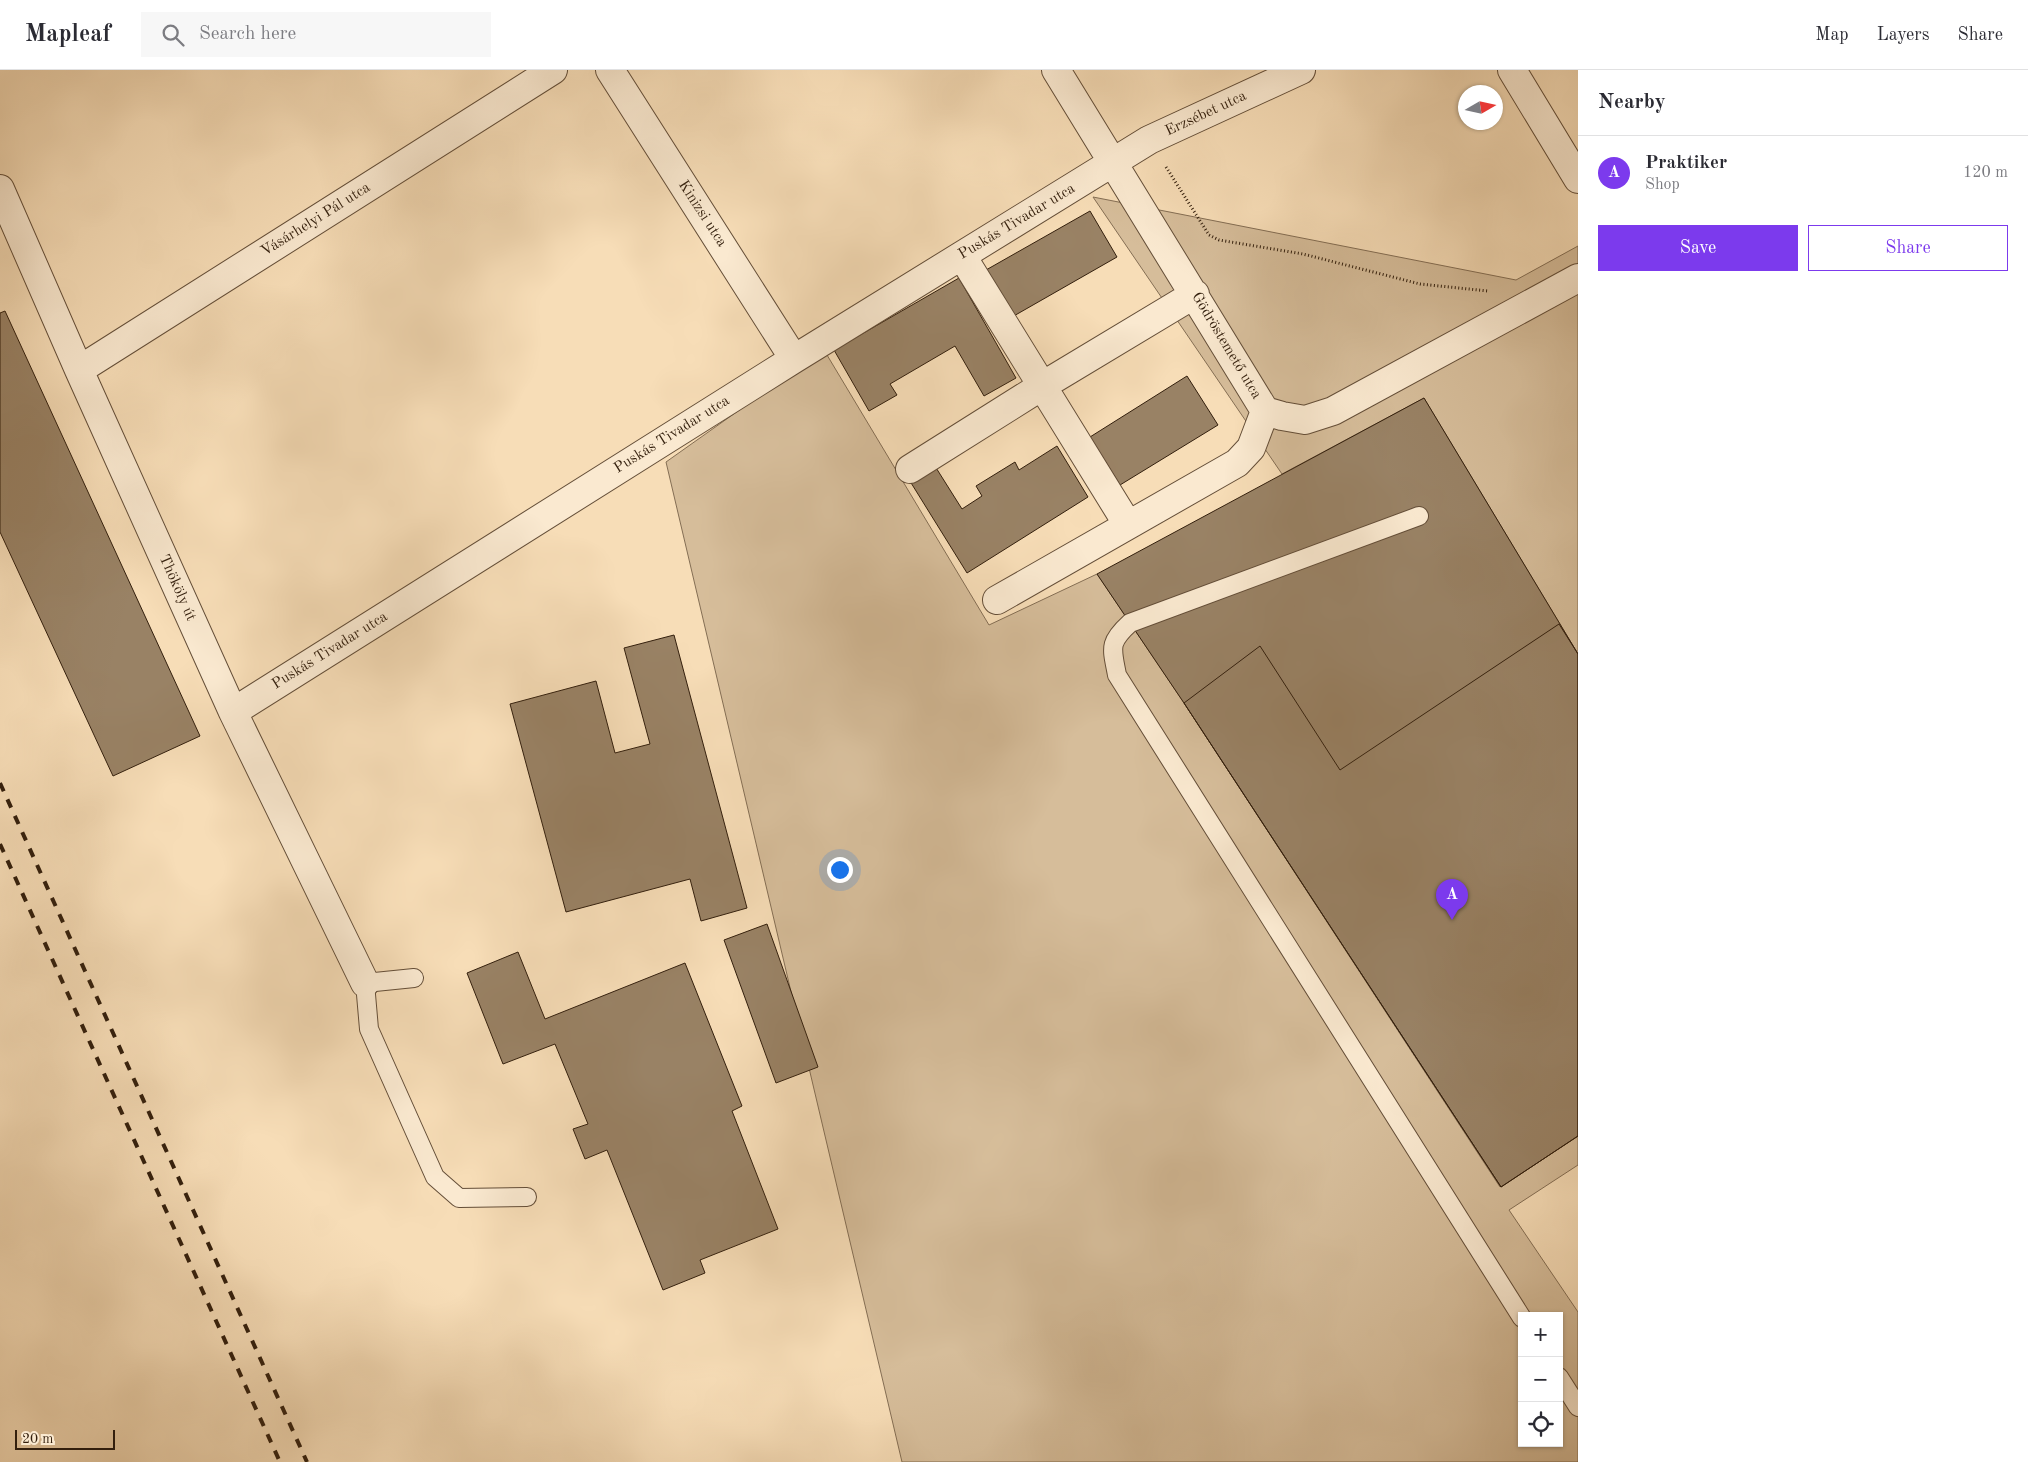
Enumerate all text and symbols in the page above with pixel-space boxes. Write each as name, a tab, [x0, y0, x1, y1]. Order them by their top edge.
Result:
search box	[141, 12, 491, 57]
icon: search	[159, 21, 187, 49]
text: Mapleaf	[25, 23, 111, 47]
text: Search here	[199, 25, 296, 44]
text: Map	[1815, 26, 1849, 44]
text: Layers	[1877, 26, 1929, 44]
text: Share	[1957, 26, 2003, 44]
north arrow	[1458, 85, 1503, 130]
street label: Erzsébet utca	[1163, 88, 1249, 139]
text: Nearby	[1598, 92, 1666, 113]
text: Praktiker	[1645, 154, 1727, 173]
text: A	[1608, 165, 1620, 181]
text: 120 m	[1963, 165, 2008, 181]
text: Shop	[1645, 177, 1680, 193]
street label: Kinizsi utca	[675, 178, 729, 250]
street label: Vásárhelyi Pál utca	[259, 180, 374, 260]
street label: Puskás Tivadar utca	[956, 181, 1078, 263]
button: Save	[1598, 225, 1798, 271]
button: Share	[1808, 225, 2008, 271]
street label: Gödröstemető utca	[1188, 290, 1264, 402]
street label: Puskás Tivadar utca	[612, 393, 733, 477]
street label: Thököly út	[156, 553, 198, 623]
street label: Puskás Tivadar utca	[270, 609, 391, 693]
your location	[827, 857, 853, 883]
pin: A	[1436, 879, 1468, 920]
map controls	[1518, 1312, 1563, 1447]
button: +	[1518, 1312, 1563, 1357]
button: −	[1518, 1357, 1563, 1402]
button: locate	[1518, 1402, 1563, 1447]
scale bar	[15, 1427, 115, 1450]
text: 20 m	[22, 1432, 53, 1446]

